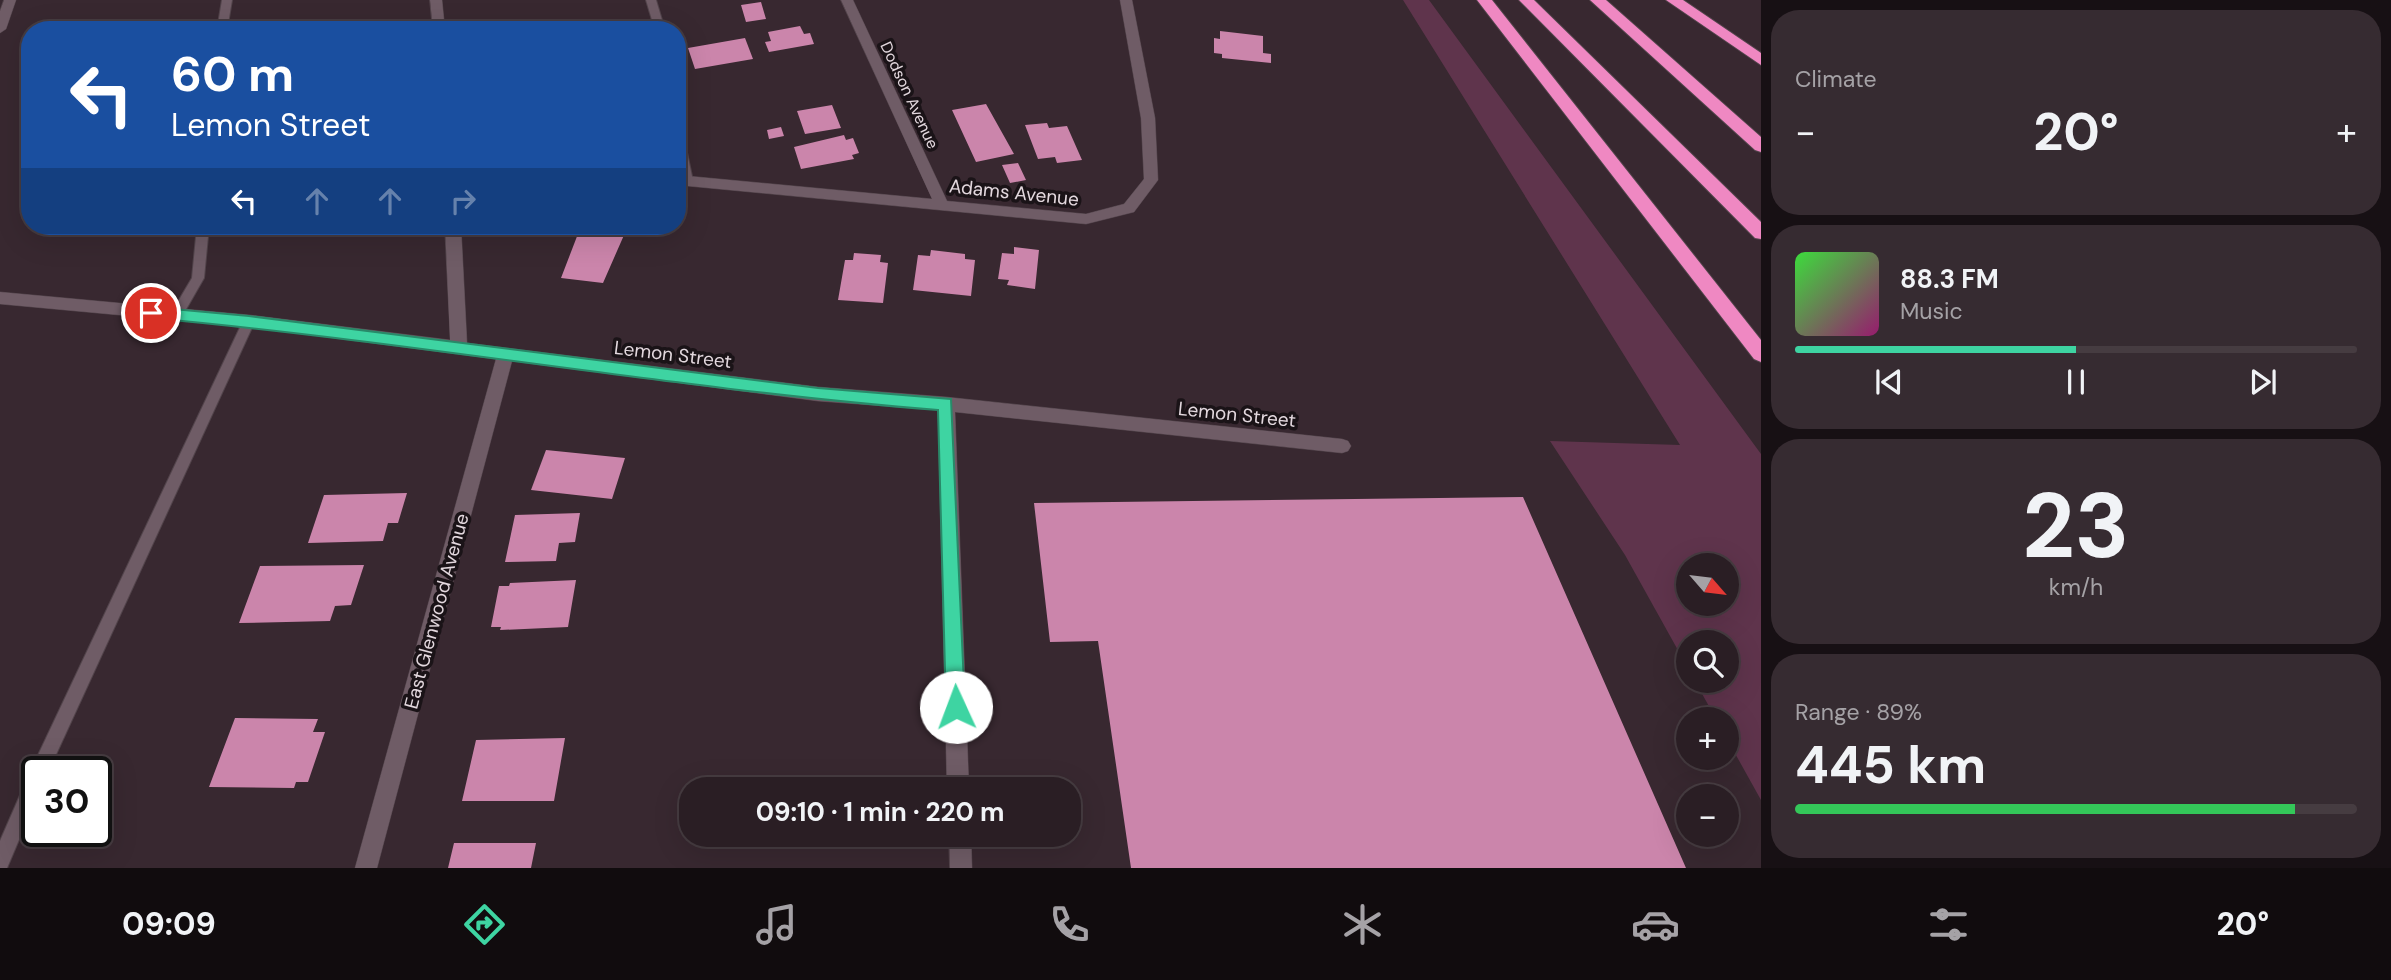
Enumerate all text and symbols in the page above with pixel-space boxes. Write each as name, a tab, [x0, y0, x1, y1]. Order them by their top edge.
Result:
street label: Dodson Avenue	[876, 38, 944, 152]
text: 60 m	[171, 42, 294, 106]
icon: left	[56, 49, 147, 140]
text: Climate	[1795, 64, 1877, 94]
text: 20°	[2033, 98, 2119, 166]
text: Lemon Street	[171, 104, 370, 146]
text: −	[1795, 107, 1816, 157]
text: +	[2336, 107, 2357, 157]
street label: Adams Avenue	[948, 173, 1080, 212]
icon: left	[225, 182, 263, 220]
icon: ahead	[298, 182, 336, 220]
icon: ahead	[371, 182, 409, 220]
icon: right	[444, 182, 482, 220]
text: 88.3 FM	[1900, 262, 1999, 296]
pin	[121, 283, 181, 343]
icon: arrive	[132, 294, 170, 332]
text: Music	[1900, 296, 1963, 326]
street label: Lemon Street	[613, 335, 733, 374]
icon: previous	[1870, 363, 1908, 401]
icon: pause	[2057, 363, 2095, 401]
icon: next	[2244, 363, 2282, 401]
street label: Lemon Street	[1177, 396, 1297, 433]
text: 23	[2022, 467, 2130, 585]
street label: East Glenwood Avenue	[398, 511, 475, 712]
north arrow	[1676, 553, 1740, 616]
map controls	[1676, 553, 1739, 847]
text: km/h	[2049, 572, 2103, 602]
button: search	[1676, 630, 1739, 693]
position arrow	[919, 670, 993, 744]
text: Range · 89%	[1795, 697, 1922, 727]
button: +	[1676, 707, 1739, 770]
text: 445 km	[1795, 731, 1986, 799]
speed limit sign: 30	[21, 756, 112, 847]
button: −	[1676, 784, 1739, 847]
text: 09:10 · 1 min · 220 m	[756, 795, 1004, 829]
icon: directions	[460, 900, 509, 949]
icon: music	[752, 900, 801, 949]
icon: phone	[1045, 900, 1094, 949]
icon: climate	[1338, 900, 1387, 949]
icon: car	[1631, 900, 1680, 949]
icon: filters	[1924, 900, 1973, 949]
text: 09:09	[122, 903, 216, 945]
text: 20°	[2217, 903, 2269, 945]

